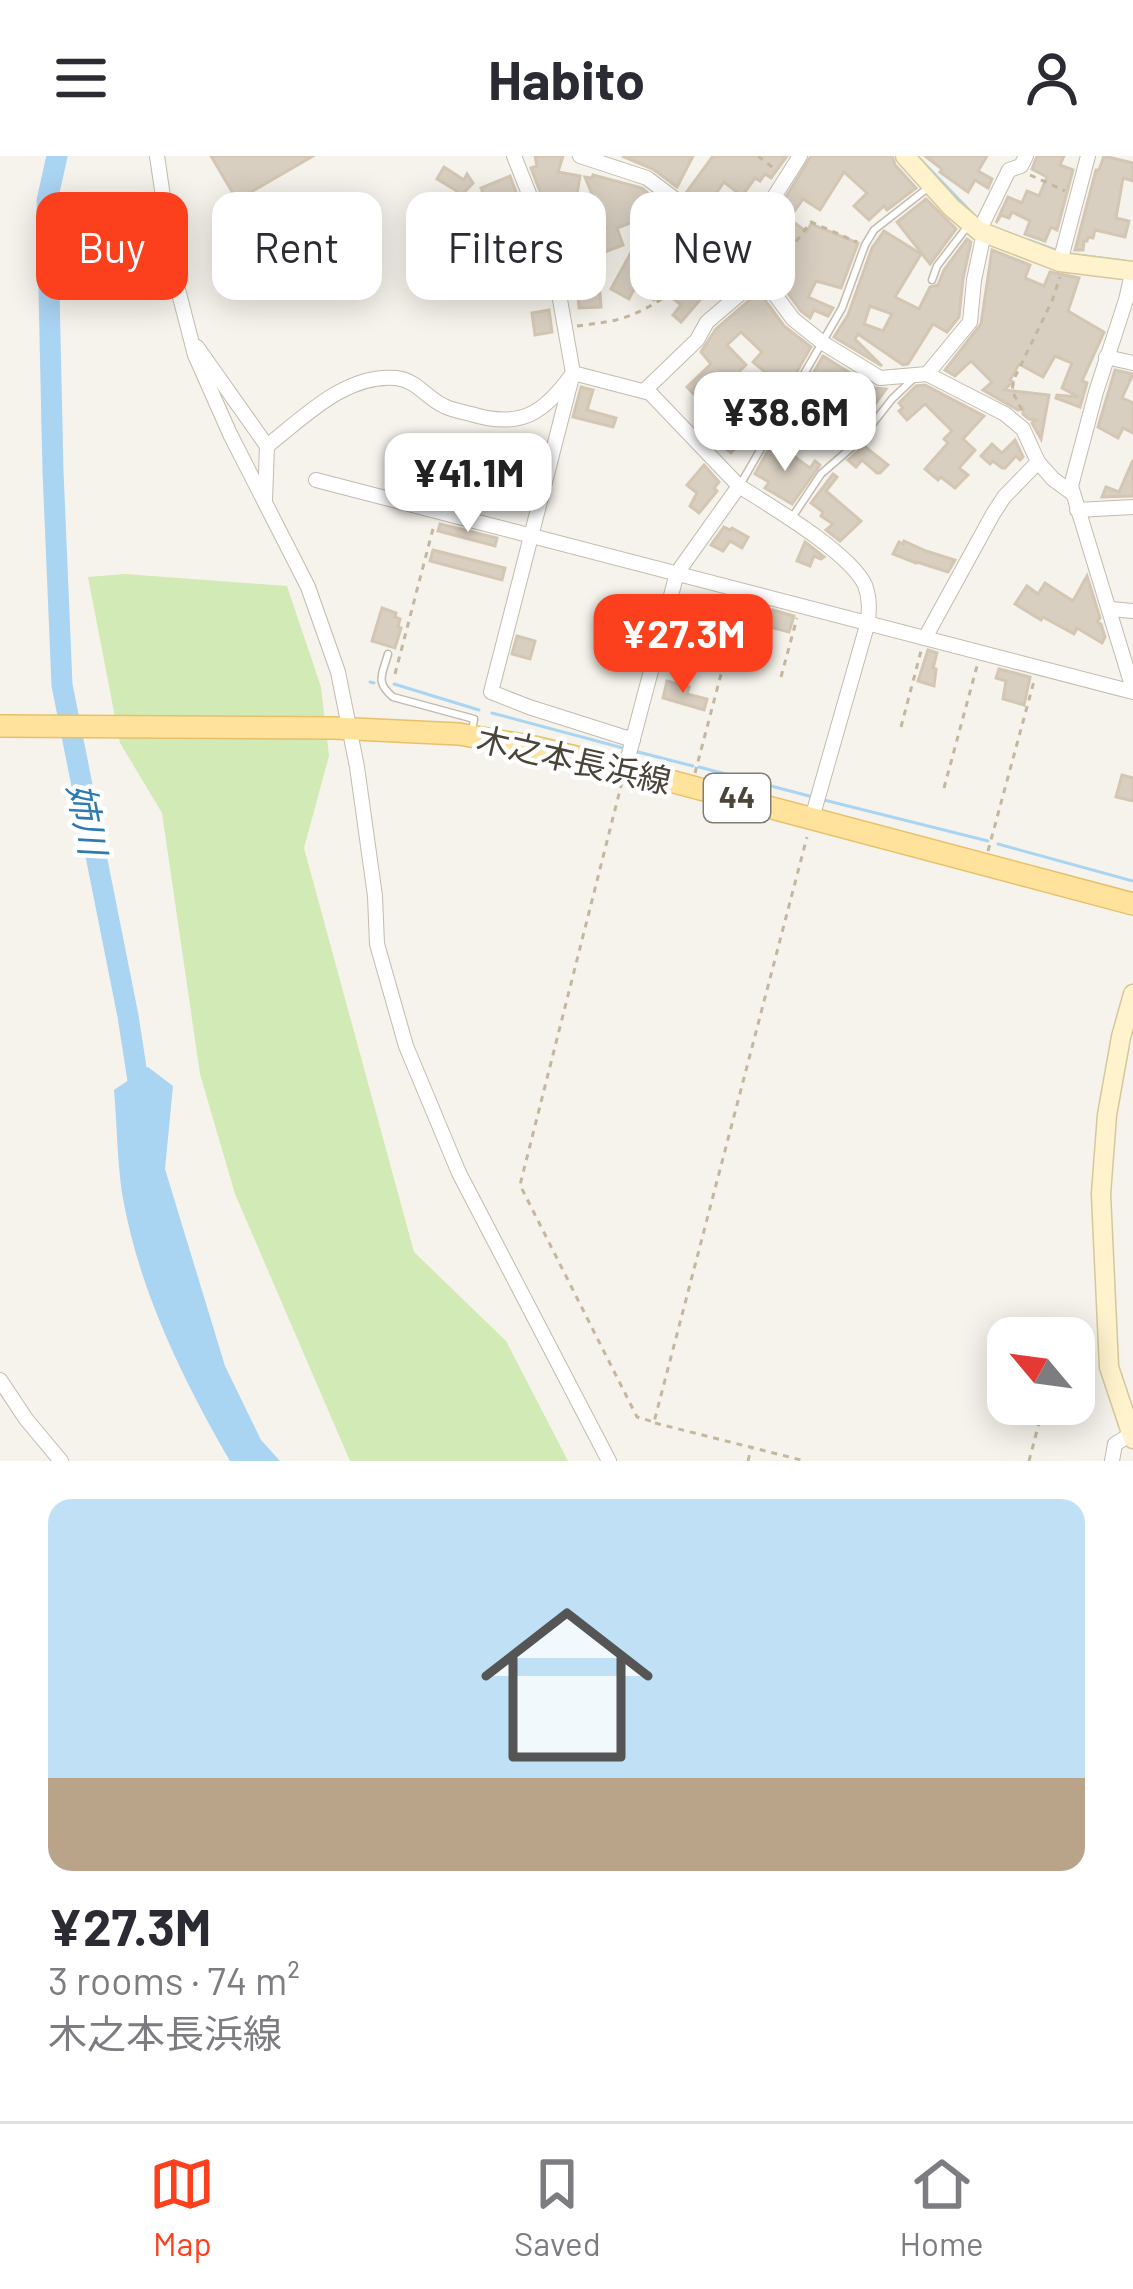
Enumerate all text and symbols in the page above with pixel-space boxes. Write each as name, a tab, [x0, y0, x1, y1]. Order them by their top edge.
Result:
icon: menu	[48, 45, 114, 111]
icon: person	[1019, 45, 1085, 111]
text: Habito	[488, 46, 645, 111]
chip: Buy	[36, 192, 188, 300]
chip: Rent	[212, 192, 382, 300]
chip: Filters	[406, 192, 606, 300]
chip: New	[630, 192, 795, 300]
pin: ¥38.6M	[687, 372, 883, 474]
text: ¥38.6M	[721, 387, 849, 434]
pin: ¥41.1M	[370, 433, 566, 535]
text: ¥41.1M	[412, 448, 524, 495]
pin: ¥27.3M	[585, 594, 781, 696]
text: ¥27.3M	[621, 609, 745, 656]
street label: 木之本長浜線	[473, 717, 675, 801]
road number: 44	[704, 774, 770, 822]
water label: 姉川	[60, 779, 117, 862]
north arrow	[987, 1317, 1095, 1425]
map controls	[987, 1317, 1095, 1425]
icon: home	[459, 1577, 675, 1793]
text: ¥27.3M	[48, 1895, 211, 1956]
text: 3 rooms · 74 m²	[48, 1956, 300, 2003]
text: 木之本長浜線	[48, 2009, 282, 2056]
tab: Map	[149, 2151, 215, 2263]
tab: Saved	[514, 2151, 601, 2263]
tab: Home	[899, 2151, 984, 2263]

